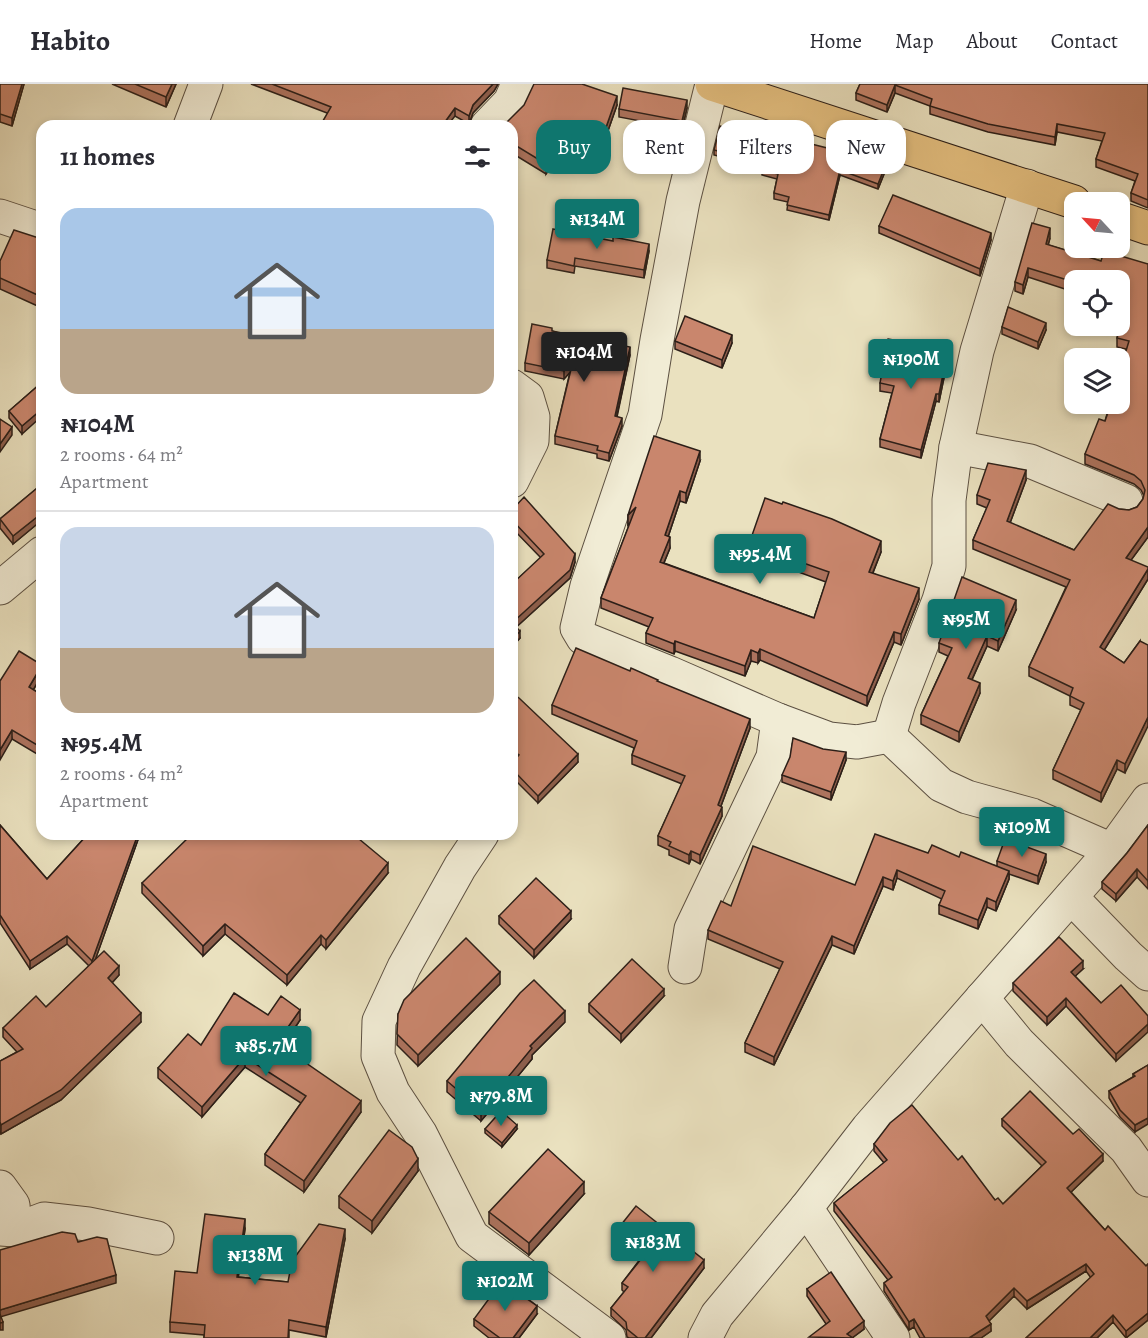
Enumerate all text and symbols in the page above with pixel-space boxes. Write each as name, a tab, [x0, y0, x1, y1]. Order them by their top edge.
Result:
text: Habito	[30, 22, 110, 60]
text: Home	[809, 27, 862, 55]
text: Map	[895, 27, 933, 55]
text: About	[966, 27, 1018, 55]
text: Contact	[1051, 27, 1118, 55]
chip: Buy	[536, 120, 611, 174]
chip: Rent	[623, 120, 705, 174]
chip: Filters	[717, 120, 814, 174]
chip: New	[826, 120, 906, 174]
text: 11 homes	[60, 139, 155, 174]
icon: filters	[461, 140, 494, 173]
north arrow	[1064, 192, 1130, 258]
map controls	[1064, 192, 1130, 414]
pin: ₦134M	[555, 199, 639, 250]
text: ₦134M	[569, 205, 625, 232]
icon: home	[223, 247, 331, 355]
button: locate	[1064, 270, 1130, 336]
pin: ₦104M	[542, 332, 626, 383]
text: ₦104M	[555, 338, 613, 365]
pin: ₦190M	[869, 339, 953, 390]
text: ₦190M	[882, 345, 940, 372]
button: layers	[1064, 348, 1130, 414]
text: ₦104M	[60, 406, 135, 441]
text: 2 rooms · 64 m²	[60, 441, 183, 468]
text: Apartment	[60, 468, 149, 495]
pin: ₦95.4M	[711, 534, 809, 585]
text: ₦95.4M	[728, 540, 792, 567]
icon: home	[223, 566, 331, 674]
pin: ₦95M	[930, 599, 1002, 650]
text: ₦95M	[942, 605, 990, 632]
text: ₦95.4M	[60, 725, 143, 760]
text: 2 rooms · 64 m²	[60, 760, 183, 787]
text: Apartment	[60, 787, 149, 814]
pin: ₦109M	[980, 807, 1064, 858]
text: ₦109M	[993, 813, 1051, 840]
pin: ₦85.7M	[217, 1026, 315, 1077]
text: ₦85.7M	[234, 1032, 298, 1059]
pin: ₦79.8M	[452, 1076, 550, 1127]
text: ₦79.8M	[469, 1082, 533, 1109]
pin: ₦183M	[611, 1222, 695, 1273]
text: ₦183M	[625, 1228, 681, 1255]
pin: ₦138M	[213, 1235, 297, 1286]
text: ₦138M	[227, 1241, 283, 1268]
pin: ₦102M	[463, 1261, 547, 1312]
text: ₦102M	[476, 1267, 534, 1294]

